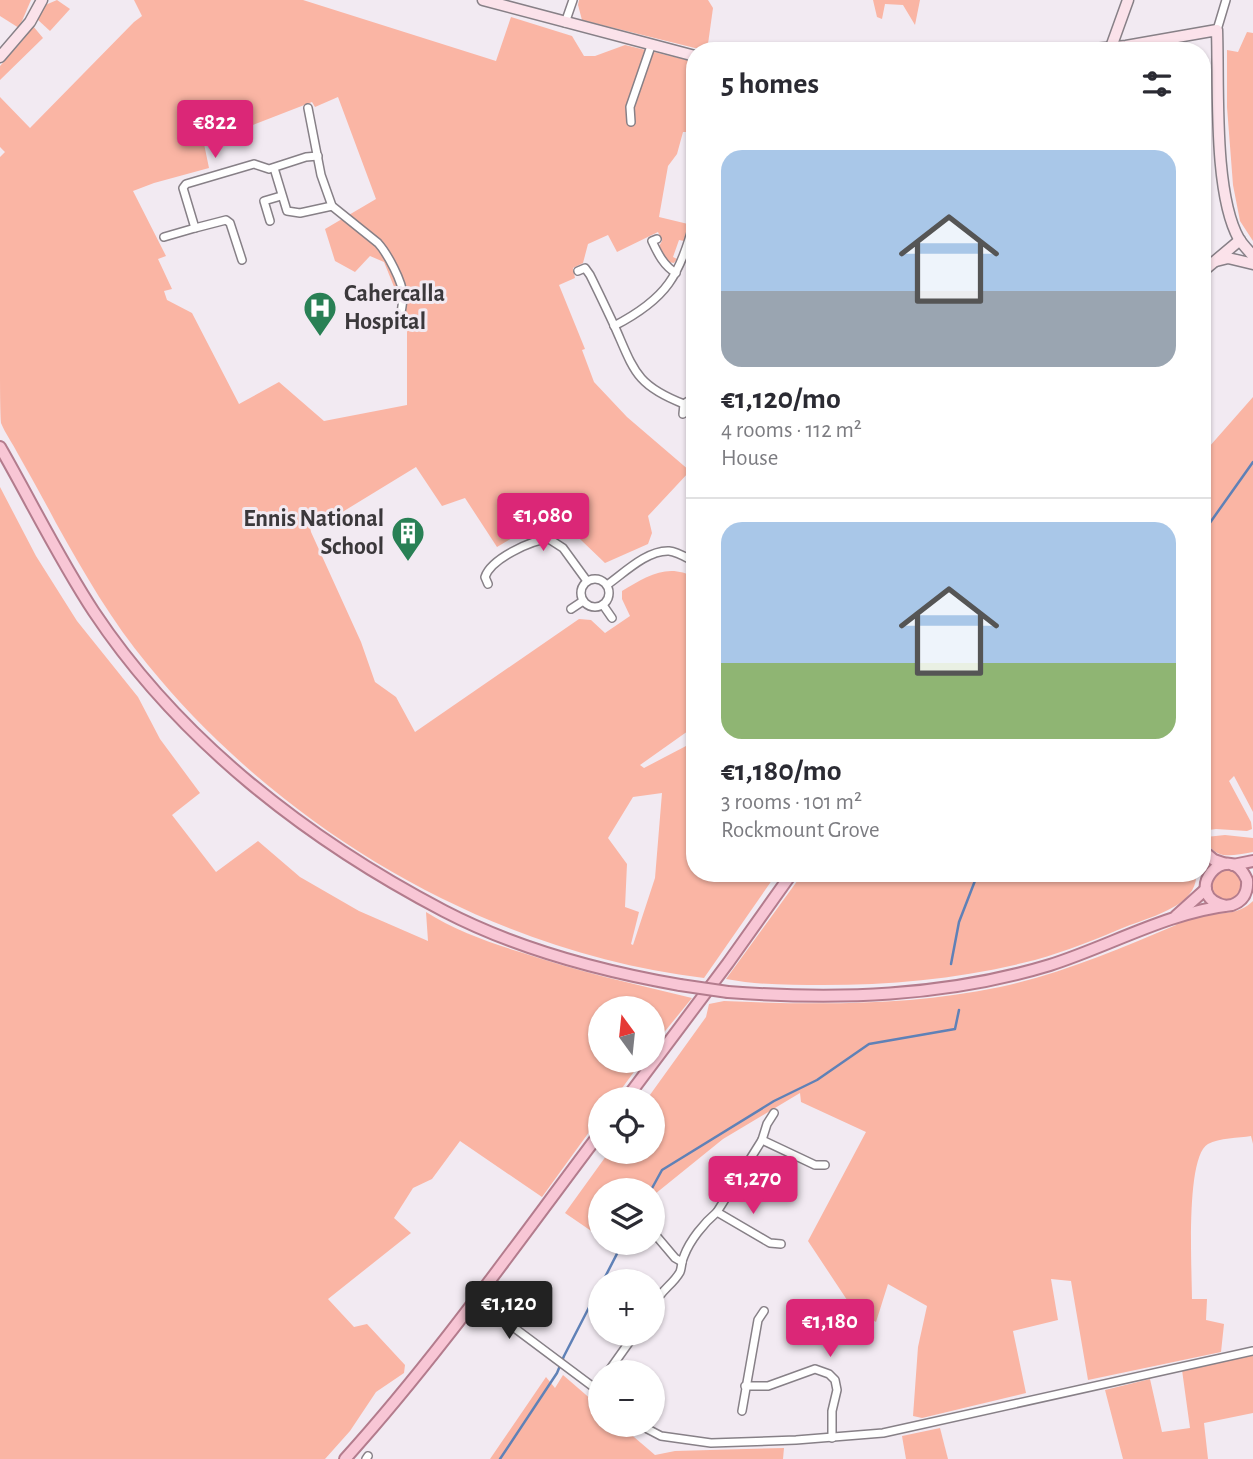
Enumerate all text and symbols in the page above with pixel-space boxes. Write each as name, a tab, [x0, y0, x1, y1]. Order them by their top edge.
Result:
icon: filters	[1138, 65, 1176, 103]
text: 5 homes	[721, 69, 819, 99]
pin: €822	[174, 100, 256, 160]
text: €822	[193, 111, 237, 134]
icon: home	[886, 196, 1012, 322]
place label: Cahercalla Hospital	[344, 282, 445, 334]
hospital icon: Cahercalla Hospital	[301, 289, 339, 338]
text: €1,120/mo	[721, 384, 841, 414]
text: 4 rooms · 112 m²	[721, 419, 862, 442]
text: House	[721, 447, 778, 470]
pin: €1,080	[486, 494, 600, 553]
text: €1,080	[513, 504, 573, 527]
place label: Ennis National School	[243, 507, 384, 559]
building icon: Ennis National School	[389, 514, 427, 563]
icon: home	[886, 568, 1012, 694]
text: €1,180/mo	[721, 756, 841, 786]
text: 3 rooms · 101 m²	[721, 791, 862, 814]
text: Rockmount Grove	[721, 819, 880, 842]
north arrow	[588, 996, 665, 1073]
map controls	[588, 996, 665, 1437]
button: locate	[588, 1087, 665, 1164]
pin: €1,270	[696, 1156, 810, 1216]
text: €1,270	[724, 1167, 782, 1190]
button: layers	[588, 1178, 665, 1255]
button: +	[588, 1269, 665, 1346]
pin: €1,120	[452, 1282, 566, 1341]
text: €1,120	[481, 1292, 537, 1315]
pin: €1,180	[773, 1300, 887, 1359]
text: €1,180	[802, 1310, 858, 1333]
button: −	[588, 1360, 665, 1437]

